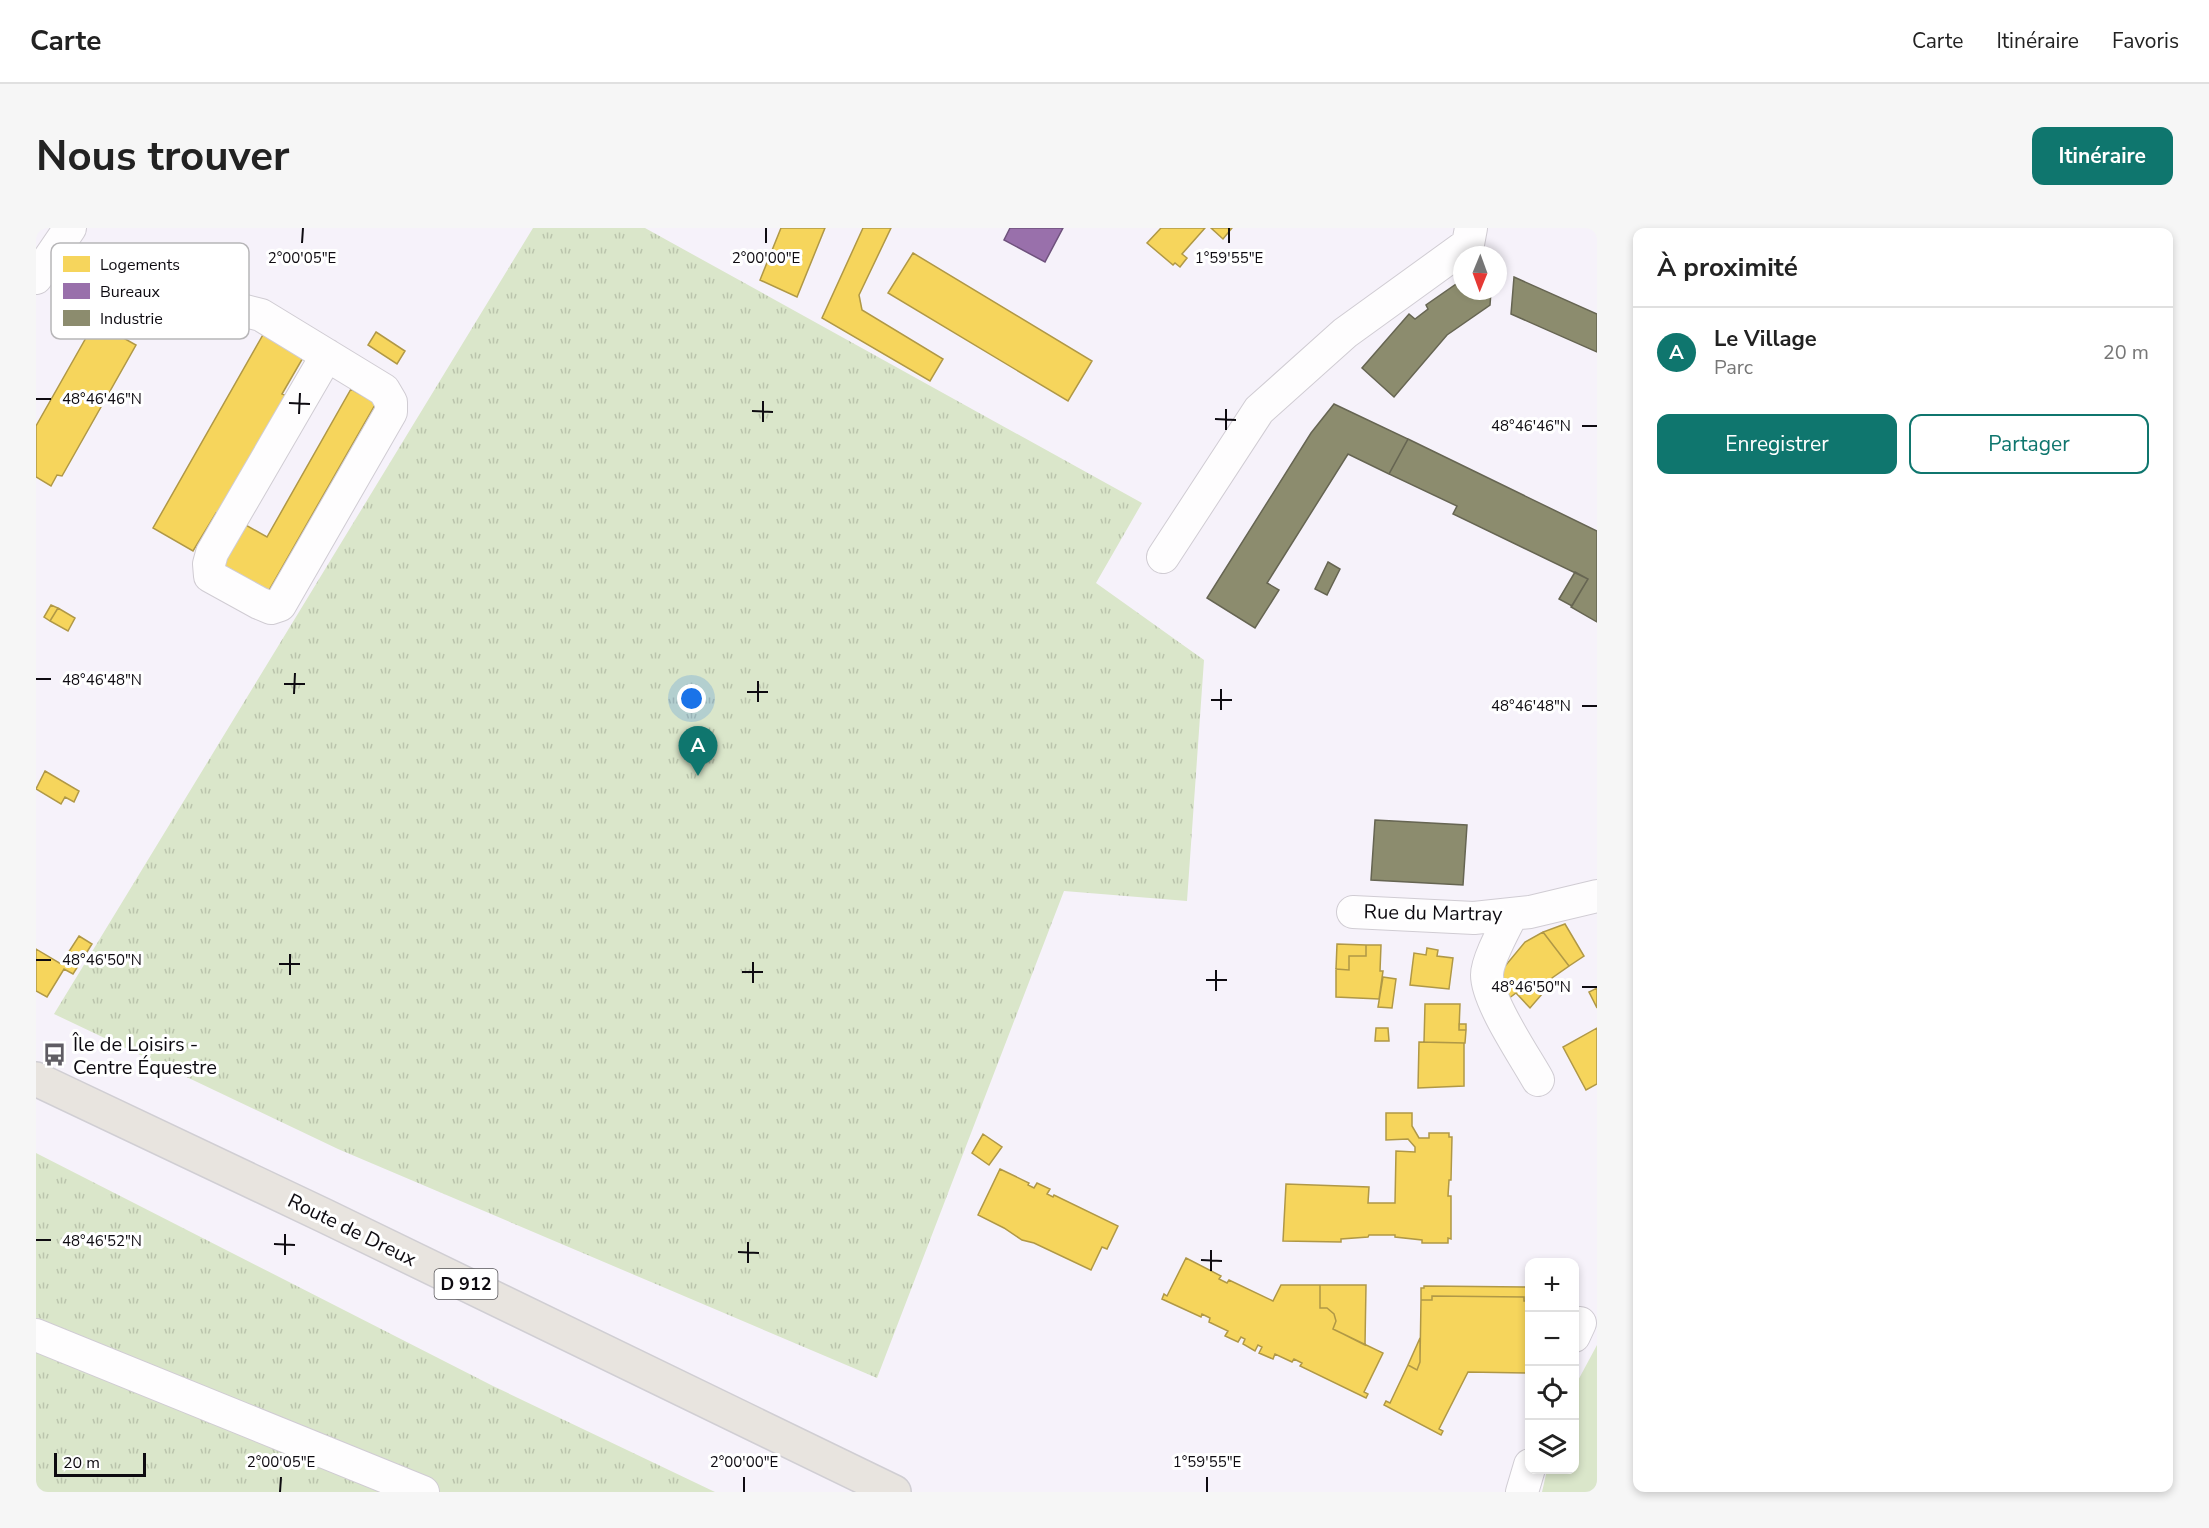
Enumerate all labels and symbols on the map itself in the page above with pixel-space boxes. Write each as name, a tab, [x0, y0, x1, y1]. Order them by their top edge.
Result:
legend	[51, 243, 249, 339]
north arrow	[1453, 246, 1507, 300]
text: 2°00'05"E	[268, 248, 336, 268]
text: 2°00'00"E	[732, 248, 800, 268]
text: 1°59'55"E	[1195, 248, 1263, 268]
text: Logements	[100, 254, 180, 276]
text: Bureaux	[100, 281, 160, 303]
text: Industrie	[100, 308, 163, 330]
text: 48°46'46"N	[62, 389, 142, 409]
text: 48°46'46"N	[1491, 416, 1571, 436]
text: 48°46'48"N	[62, 670, 142, 690]
your location	[677, 684, 706, 713]
text: 48°46'48"N	[1491, 696, 1571, 716]
pin: A	[678, 726, 718, 776]
street label: Rue du Martray	[1363, 898, 1503, 928]
text: 48°46'50"N	[62, 950, 142, 970]
text: 48°46'50"N	[1491, 977, 1571, 997]
place label: Île de Loisirs - Centre Équestre	[72, 1031, 217, 1081]
bus stop icon: Île de Loisirs - Centre Équestre	[42, 1042, 68, 1068]
street label: Route de Dreux	[283, 1187, 421, 1273]
text: 48°46'52"N	[62, 1231, 142, 1251]
road number: D 912	[434, 1269, 498, 1299]
scale bar	[54, 1450, 146, 1478]
text: 2°00'05"E	[247, 1452, 315, 1472]
text: 2°00'00"E	[710, 1452, 778, 1472]
text: 1°59'55"E	[1173, 1452, 1241, 1472]

